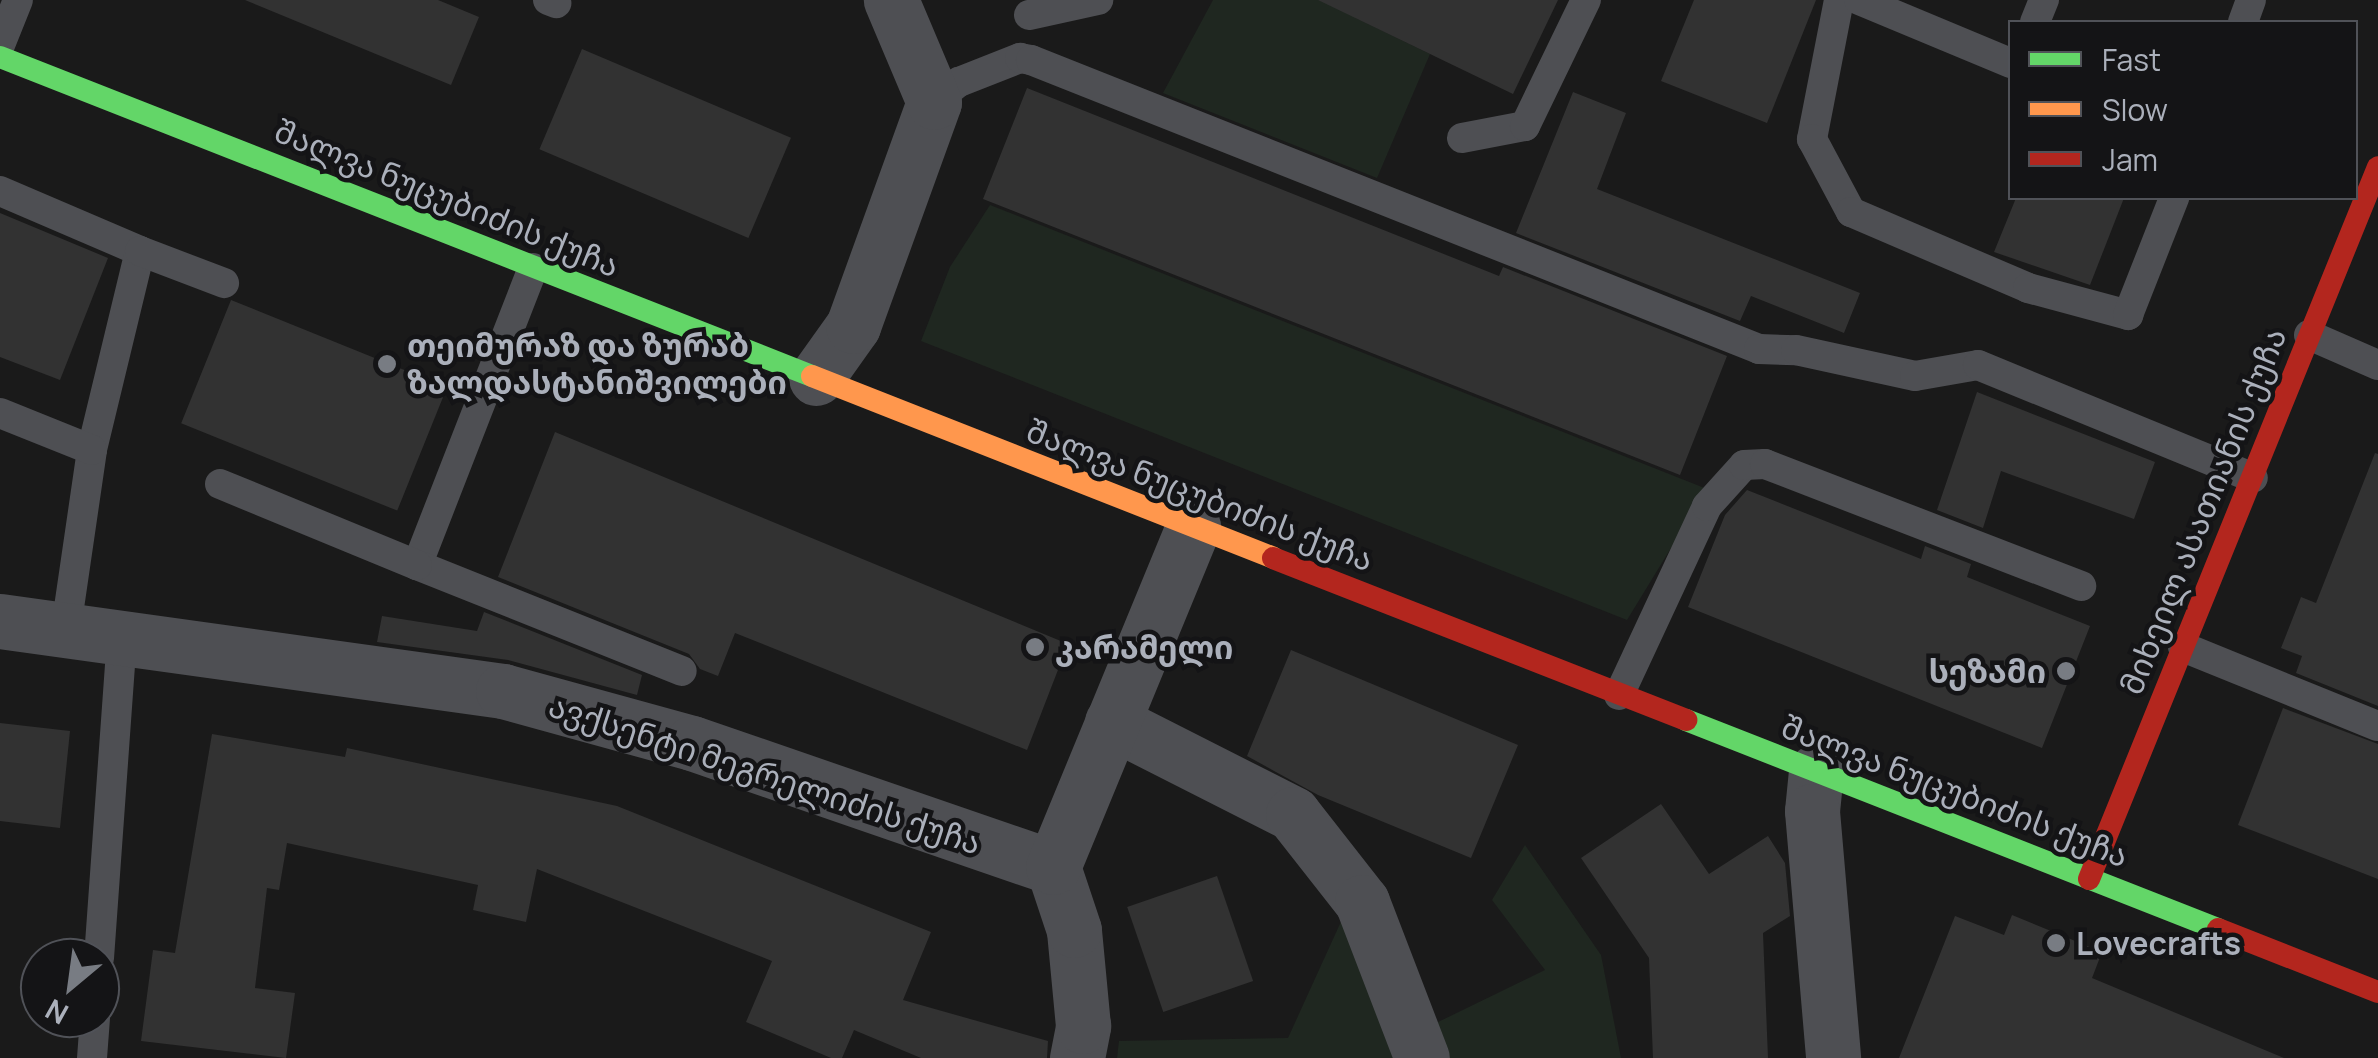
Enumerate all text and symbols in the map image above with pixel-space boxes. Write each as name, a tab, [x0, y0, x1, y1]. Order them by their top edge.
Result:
legend	[2008, 20, 2358, 200]
text: Fast	[2102, 39, 2161, 80]
text: Slow	[2102, 89, 2168, 130]
street label: შალვა ნუცუბიძის ქუჩა	[269, 111, 625, 285]
text: Jam	[2102, 139, 2158, 180]
street label: მიხეილ ასათიანის ქუჩა	[2112, 322, 2294, 700]
place label: თეიმურაზ და ზურაბ ზალდასტანიშვილები	[407, 327, 787, 402]
marker: თეიმურაზ და ზურაბ ზალდასტანიშვილები	[376, 353, 398, 375]
street label: შალვა ნუცუბიძის ქუჩა	[1021, 411, 1379, 579]
place label: კარამელი	[1055, 628, 1233, 666]
marker: კარამელი	[1024, 636, 1046, 658]
place label: სეზამი	[1929, 652, 2046, 690]
marker: სეზამი	[2055, 660, 2077, 682]
street label: ავქსენტი მეგრელიძის ქუჩა	[544, 686, 986, 862]
street label: შალვა ნუცუბიძის ქუჩა	[1776, 707, 2134, 875]
place label: Lovecrafts	[2076, 924, 2241, 962]
marker: Lovecrafts	[2045, 932, 2067, 954]
north arrow	[20, 938, 120, 1038]
text: N	[38, 991, 74, 1034]

